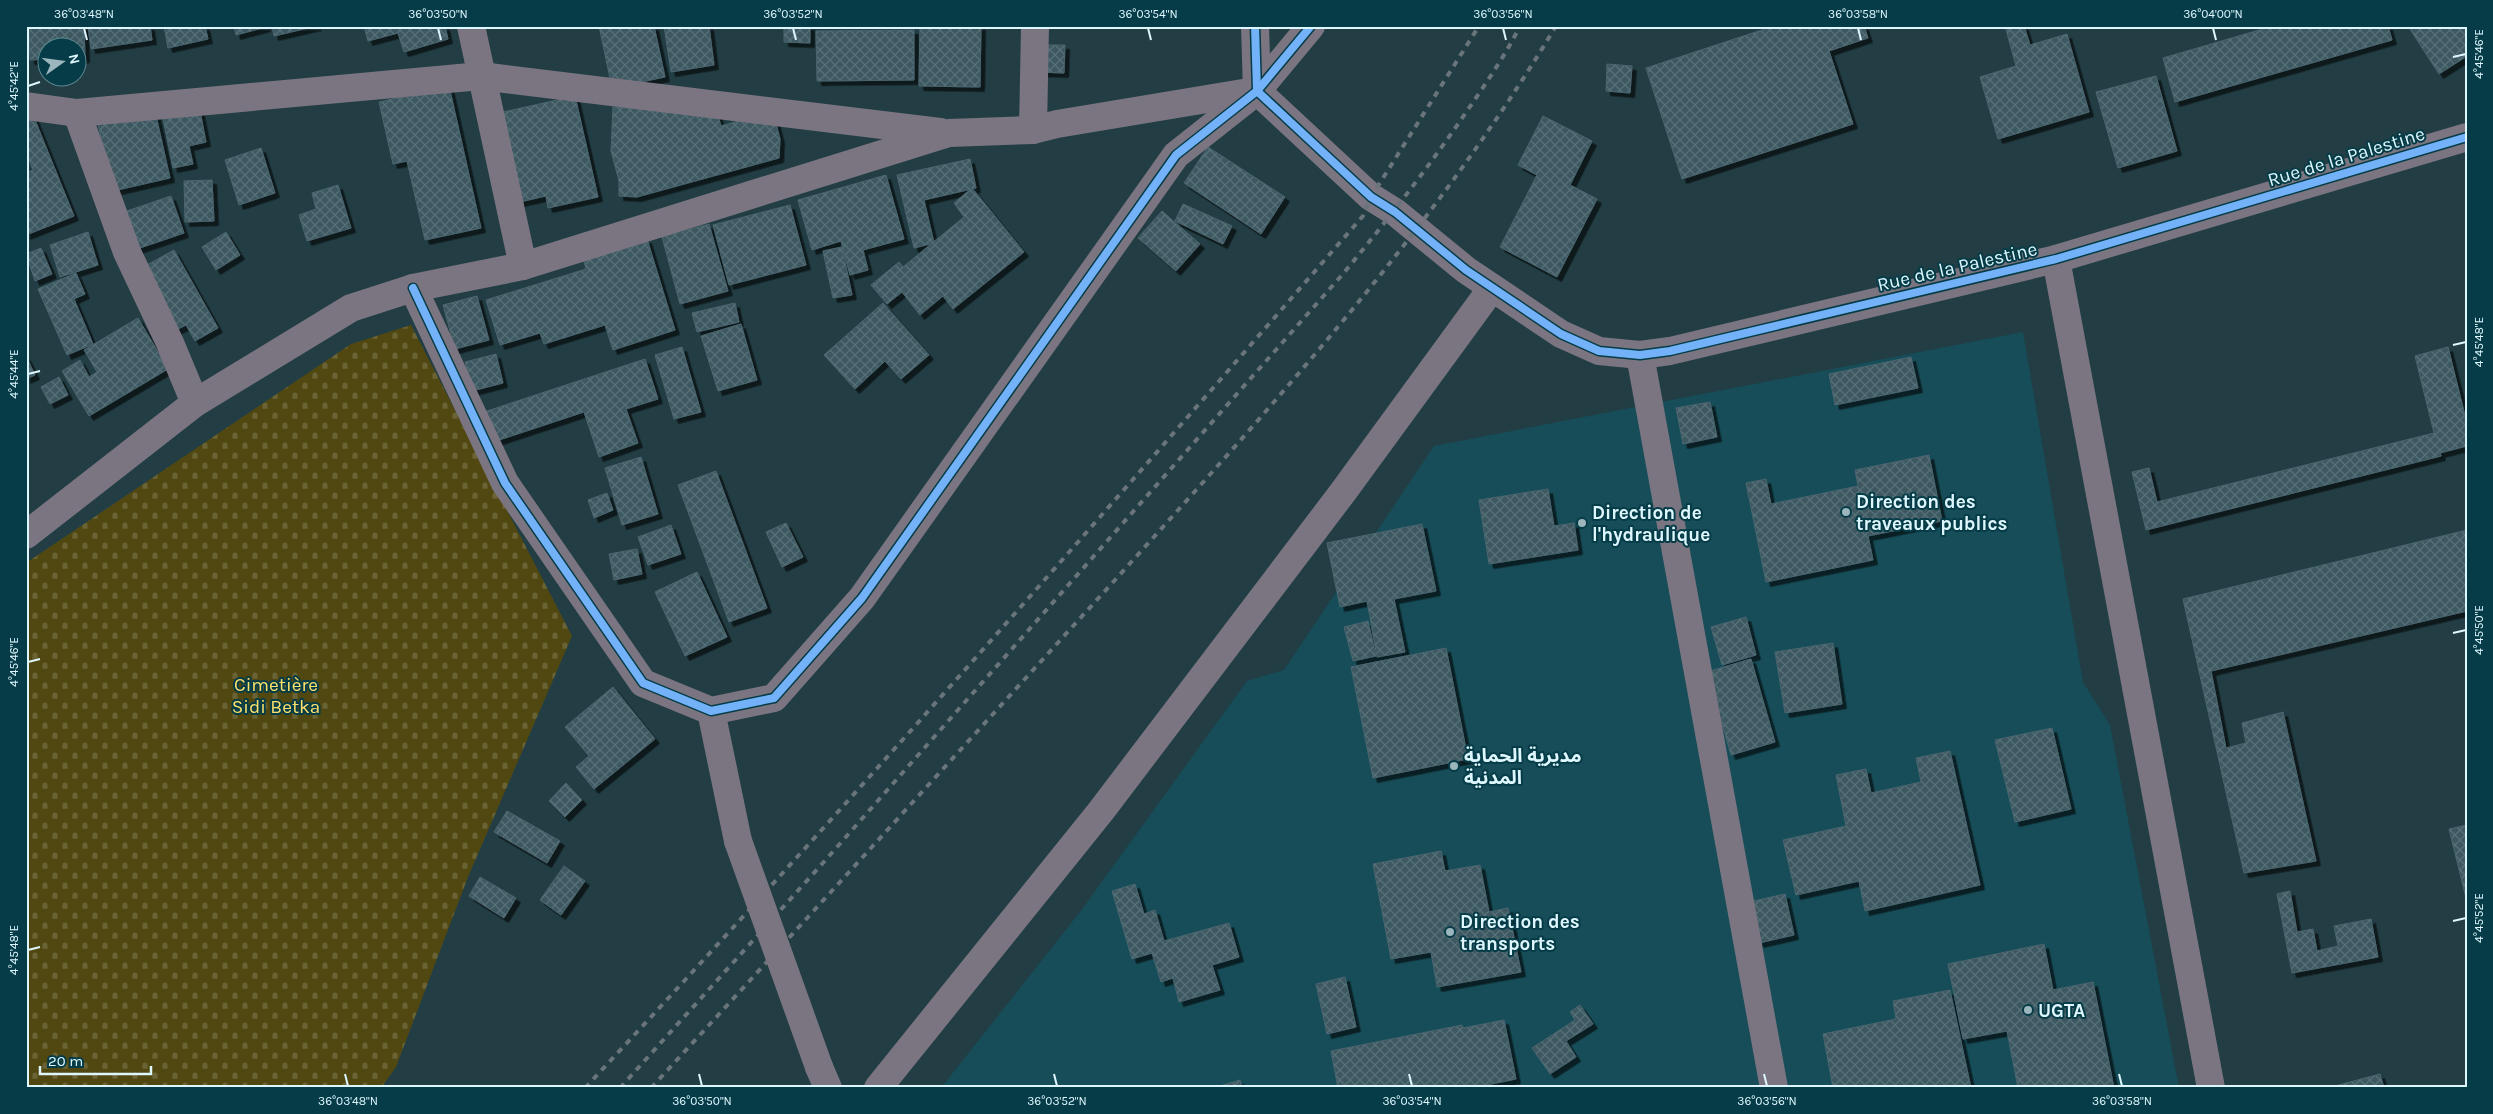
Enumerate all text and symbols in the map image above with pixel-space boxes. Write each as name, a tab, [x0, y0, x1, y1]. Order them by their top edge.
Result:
text: 36°03'48"N	[54, 7, 114, 21]
text: 36°03'50"N	[408, 7, 468, 21]
text: 36°03'52"N	[763, 7, 823, 21]
text: 36°03'54"N	[1118, 7, 1178, 21]
text: 36°03'56"N	[1473, 7, 1533, 21]
text: 36°03'58"N	[1828, 7, 1888, 21]
text: 36°04'00"N	[2183, 7, 2243, 21]
text: 4°45'46"E	[2472, 29, 2486, 79]
north arrow	[38, 38, 88, 88]
text: N	[65, 52, 84, 66]
text: 4°45'42"E	[7, 61, 21, 111]
street label: Rue de la Palestine	[2265, 123, 2428, 191]
street label: Rue de la Palestine	[1875, 238, 2039, 296]
text: 4°45'48"E	[2472, 317, 2486, 367]
text: 4°45'44"E	[7, 349, 21, 399]
place label: Direction des traveaux publics	[1856, 491, 2008, 535]
place label: Direction de l'hydraulique	[1592, 502, 1710, 546]
marker: Direction des traveaux publics	[1840, 506, 1852, 518]
marker: Direction de l'hydraulique	[1576, 517, 1588, 529]
text: 4°45'50"E	[2472, 605, 2486, 655]
text: 4°45'46"E	[7, 637, 21, 687]
park label: Cimetière Sidi Betka	[232, 674, 320, 718]
place label: مديرية الحماية المدنية	[1464, 745, 1581, 789]
marker: مديرية الحماية المدنية	[1448, 760, 1460, 772]
text: 4°45'52"E	[2472, 893, 2486, 943]
place label: Direction des transports	[1460, 911, 1580, 955]
text: 4°45'48"E	[7, 925, 21, 975]
marker: Direction des transports	[1444, 926, 1456, 938]
place label: UGTA	[2038, 1000, 2085, 1022]
marker: UGTA	[2022, 1004, 2034, 1016]
scale bar	[40, 1044, 151, 1076]
text: 20 m	[48, 1052, 83, 1070]
text: 36°03'48"N	[318, 1094, 378, 1108]
text: 36°03'50"N	[672, 1094, 732, 1108]
text: 36°03'52"N	[1027, 1094, 1087, 1108]
text: 36°03'54"N	[1382, 1094, 1442, 1108]
text: 36°03'56"N	[1737, 1094, 1797, 1108]
text: 36°03'58"N	[2092, 1094, 2152, 1108]

